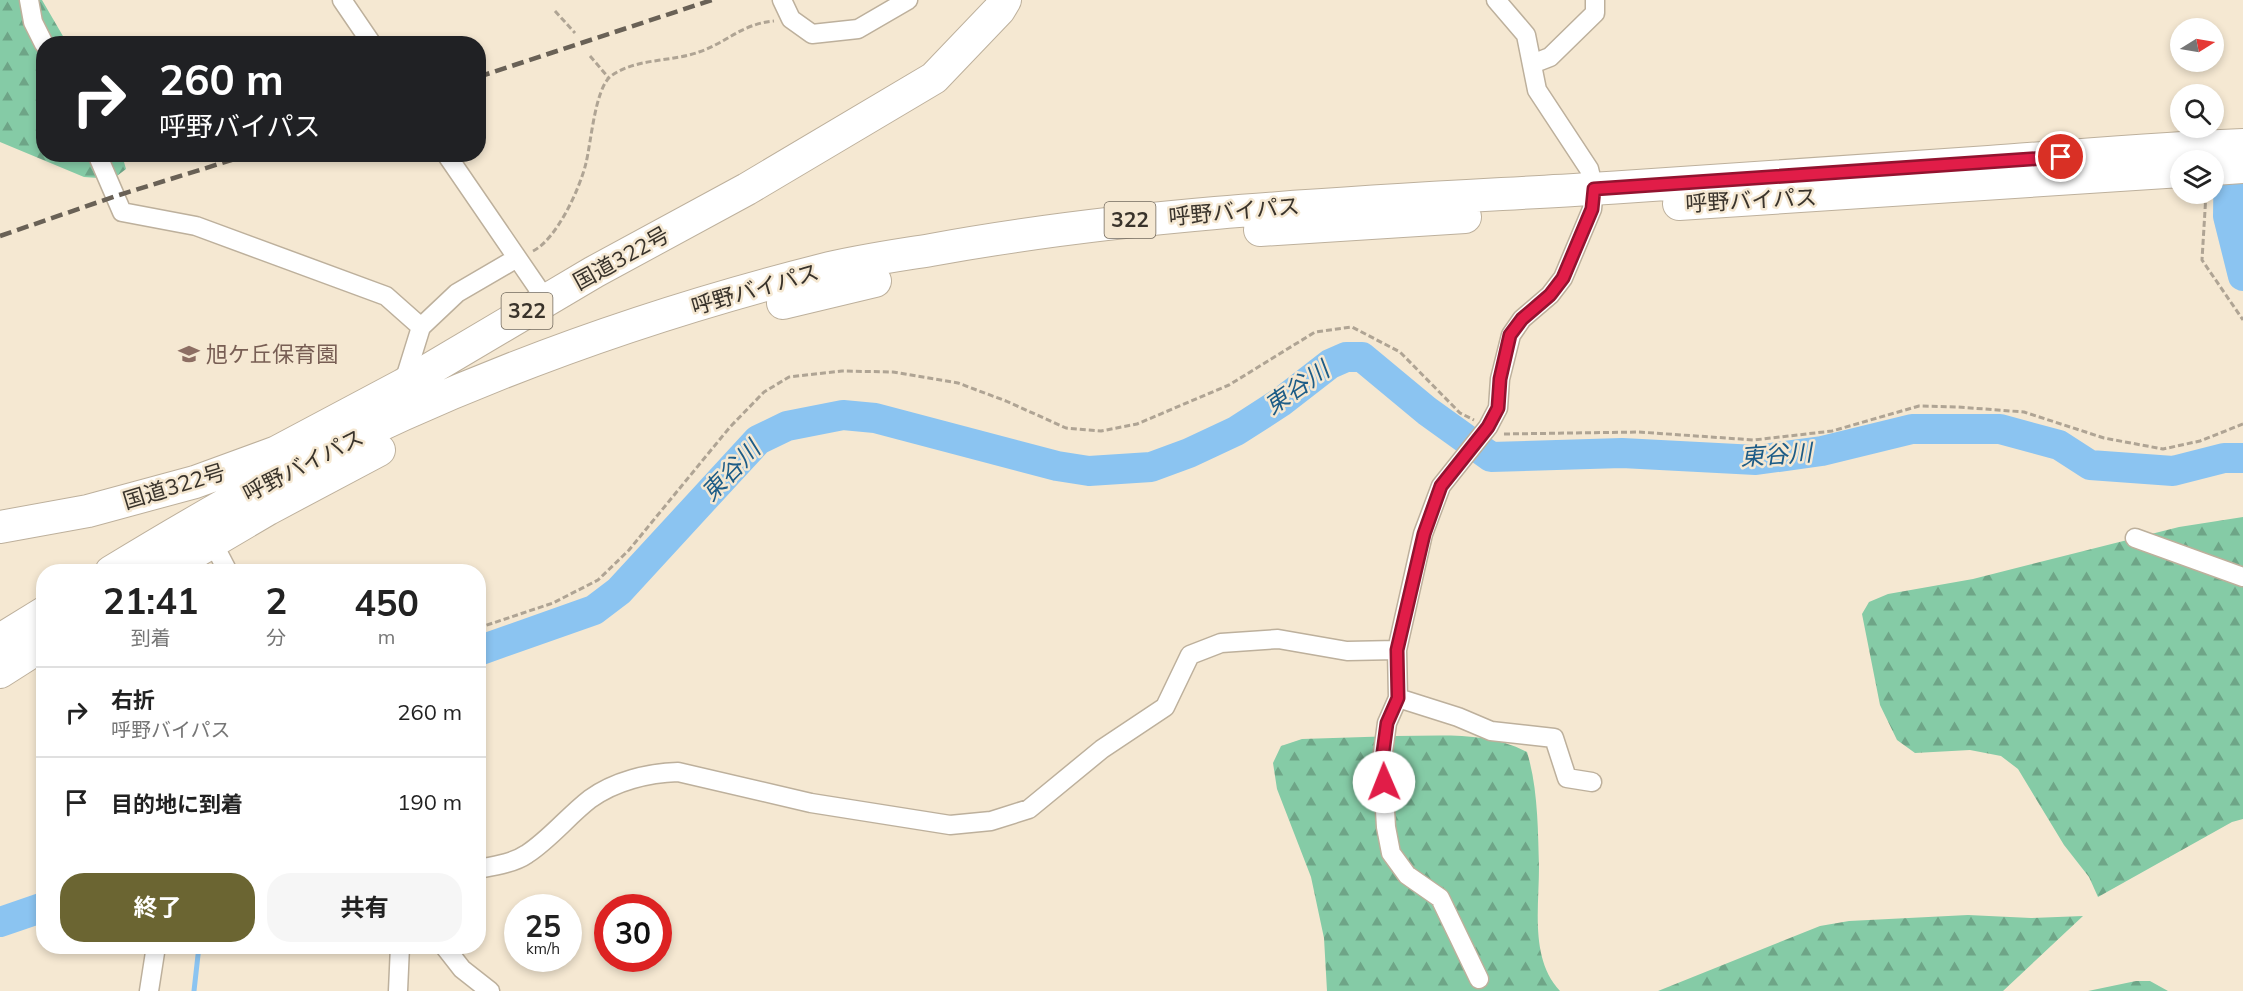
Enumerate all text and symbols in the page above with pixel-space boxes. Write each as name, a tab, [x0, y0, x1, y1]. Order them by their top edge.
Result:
north arrow	[2170, 18, 2224, 72]
map controls	[2170, 18, 2224, 204]
text: 260 m	[159, 53, 284, 106]
icon: right	[60, 60, 138, 138]
button: search	[2170, 84, 2224, 138]
text: 呼野バイパス	[159, 109, 320, 143]
pin	[2035, 131, 2086, 182]
icon: arrive	[2044, 140, 2077, 173]
button: layers	[2170, 150, 2224, 204]
street label: 呼野バイパス	[1685, 183, 1817, 217]
street label: 呼野バイパス	[1167, 191, 1301, 231]
road number: 322	[1104, 202, 1156, 238]
street label: 国道322号	[568, 220, 674, 296]
street label: 呼野バイパス	[688, 257, 822, 321]
road number: 322	[502, 293, 552, 329]
place label: 旭ケ丘保育園	[206, 340, 338, 368]
school or university icon: 旭ケ丘保育園	[177, 342, 201, 366]
water label: 東谷川	[1258, 353, 1337, 420]
street label: 呼野バイパス	[238, 423, 368, 507]
water label: 東谷川	[694, 432, 768, 507]
water label: 東谷川	[1739, 436, 1816, 471]
street label: 国道322号	[119, 457, 229, 515]
text: 21:41	[103, 578, 198, 623]
text: 2	[265, 578, 287, 623]
text: 450	[354, 580, 419, 625]
text: m	[378, 624, 395, 649]
text: 到着	[131, 625, 171, 650]
text: 分	[266, 625, 286, 650]
text: 右折	[111, 686, 155, 714]
icon: right	[60, 696, 93, 729]
text: 260 m	[397, 698, 462, 726]
text: 呼野バイパス	[111, 717, 231, 742]
position arrow	[1352, 750, 1416, 814]
icon: arrive	[60, 786, 93, 819]
text: 190 m	[397, 788, 462, 816]
text: 目的地に到着	[111, 790, 243, 818]
button: 終了	[60, 873, 255, 942]
button: 共有	[267, 873, 462, 942]
speed limit sign: 30	[594, 894, 672, 972]
text: 25	[525, 907, 561, 945]
text: km/h	[526, 939, 560, 958]

